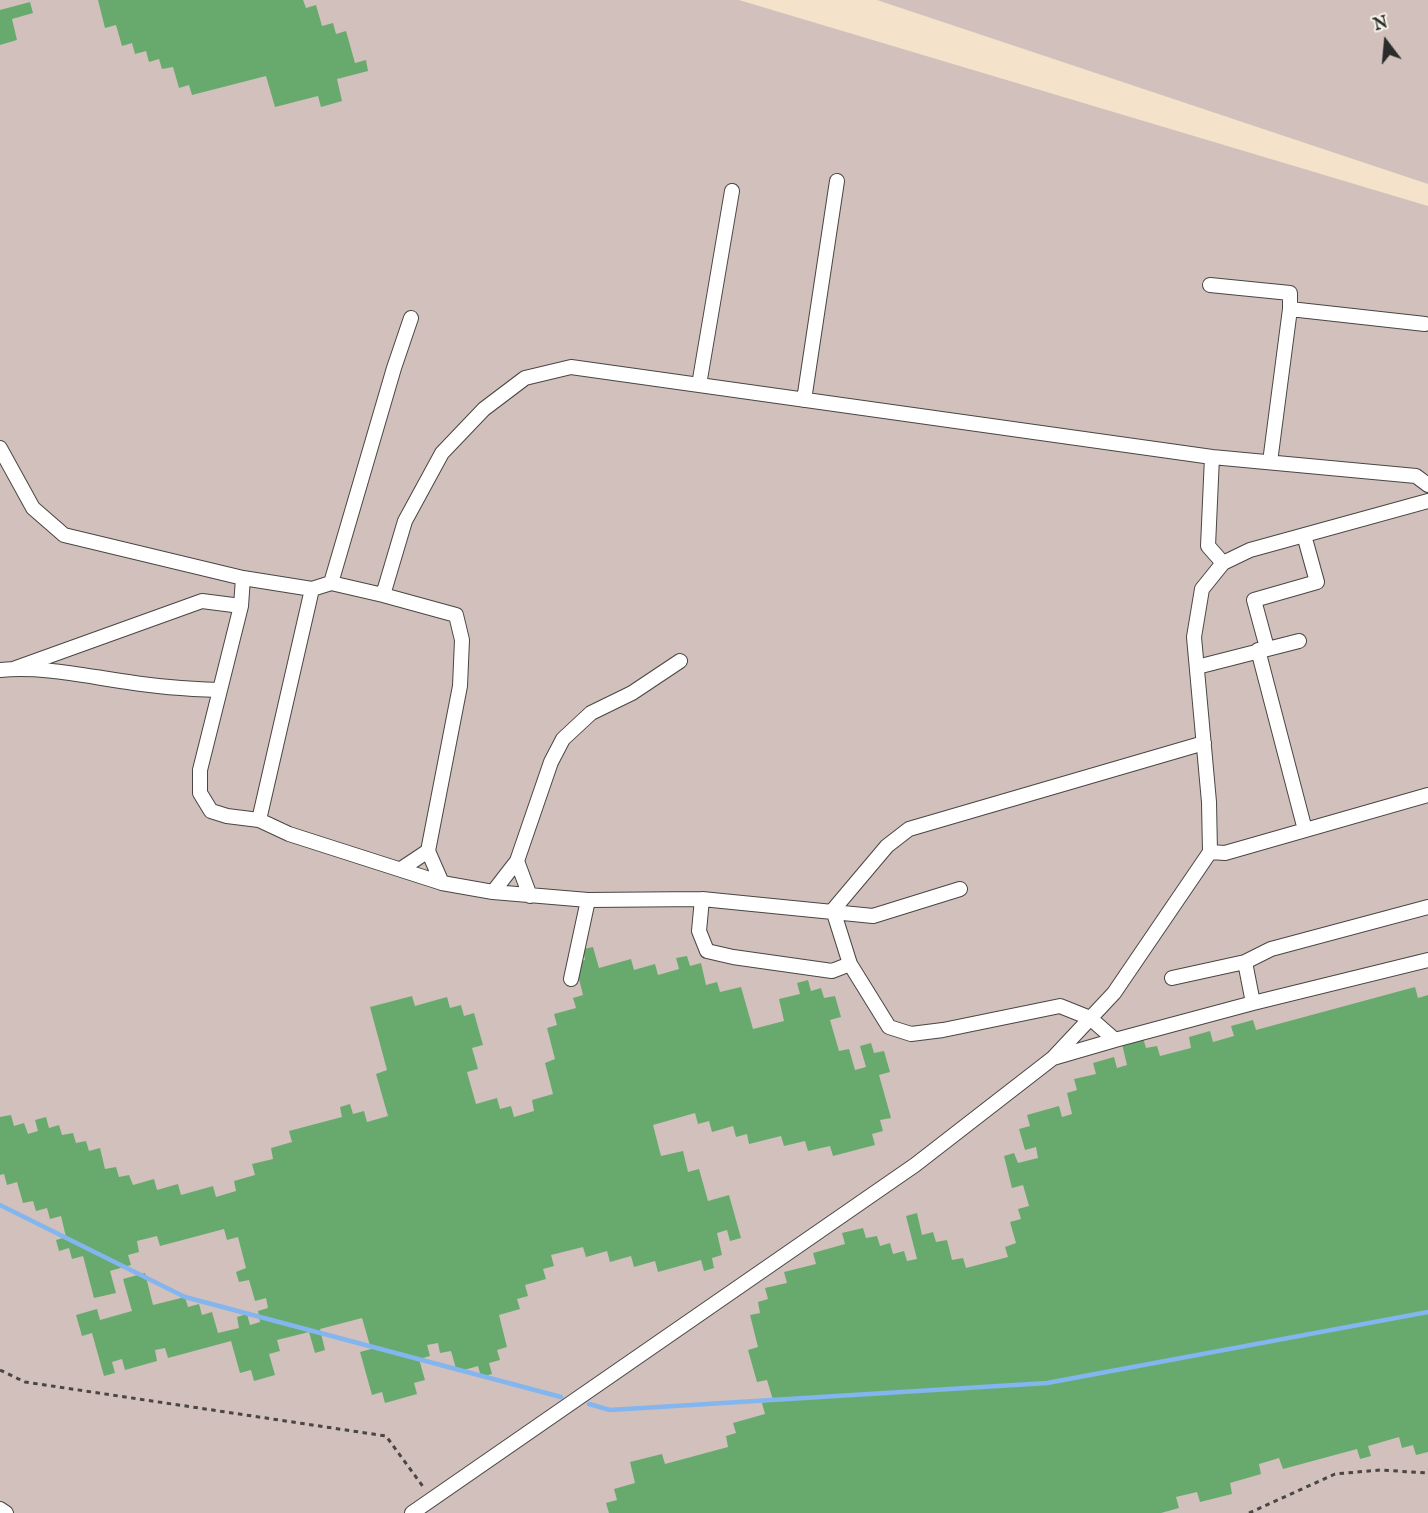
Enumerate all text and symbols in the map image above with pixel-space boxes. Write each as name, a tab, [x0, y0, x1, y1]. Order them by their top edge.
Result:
north arrow	[1356, 12, 1416, 72]
text: N	[1372, 13, 1390, 36]

